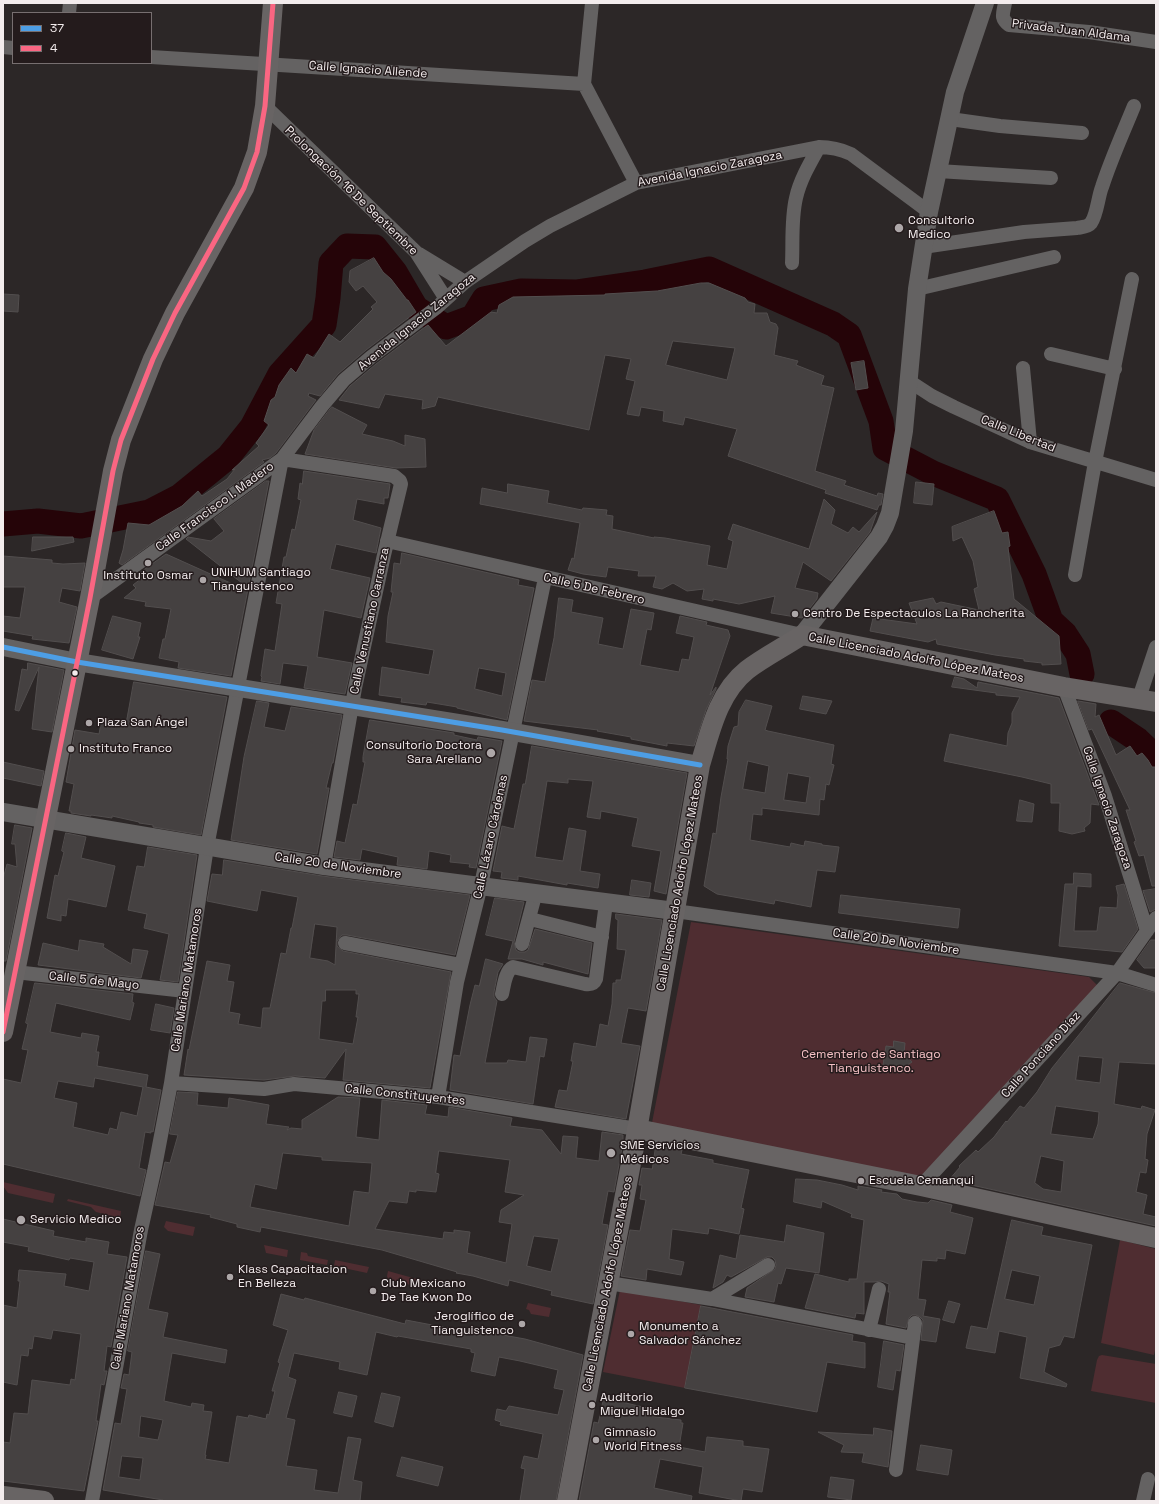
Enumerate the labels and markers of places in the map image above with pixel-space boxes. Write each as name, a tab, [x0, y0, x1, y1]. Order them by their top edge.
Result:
place label: Consultorio Medico	[908, 214, 975, 242]
marker: Consultorio Medico	[893, 222, 905, 234]
marker: Instituto Osmar	[143, 558, 153, 568]
place label: UNIHUM Santiago Tianguistenco	[211, 566, 311, 594]
place label: Instituto Osmar	[103, 569, 193, 583]
marker: UNIHUM Santiago Tianguistenco	[198, 575, 208, 585]
place label: Centro De Espectaculos La Rancherita	[803, 607, 1025, 621]
marker: Centro De Espectaculos La Rancherita	[790, 609, 800, 619]
unlabelled marker	[70, 668, 80, 678]
place label: Plaza San Ángel	[97, 716, 188, 730]
marker: Plaza San Ángel	[84, 718, 94, 728]
place label: Consultorio Doctora Sara Arellano	[366, 739, 482, 767]
place label: Instituto Franco	[79, 742, 172, 756]
marker: Instituto Franco	[66, 744, 76, 754]
marker: Consultorio Doctora Sara Arellano	[485, 747, 497, 759]
place label: SME Servicios Médicos	[620, 1139, 700, 1167]
marker: SME Servicios Médicos	[605, 1147, 617, 1159]
place label: Escuela Cemanqui	[869, 1174, 974, 1188]
marker: Escuela Cemanqui	[856, 1176, 866, 1186]
place label: Servicio Medico	[30, 1213, 122, 1227]
marker: Servicio Medico	[15, 1214, 27, 1226]
place label: Klass Capacitacion En Belleza	[238, 1263, 347, 1291]
marker: Klass Capacitacion En Belleza	[225, 1272, 235, 1282]
place label: Club Mexicano De Tae Kwon Do	[381, 1277, 472, 1305]
marker: Club Mexicano De Tae Kwon Do	[368, 1286, 378, 1296]
place label: Jeroglífico de Tianguistenco	[431, 1310, 514, 1338]
marker: Jeroglífico de Tianguistenco	[517, 1319, 527, 1329]
place label: Monumento a Salvador Sánchez	[639, 1320, 741, 1348]
marker: Monumento a Salvador Sánchez	[626, 1329, 636, 1339]
place label: Auditorio Miguel Hidalgo	[600, 1391, 685, 1419]
marker: Auditorio Miguel Hidalgo	[587, 1400, 597, 1410]
place label: Gimnasio World Fitness	[604, 1426, 682, 1454]
marker: Gimnasio World Fitness	[591, 1435, 601, 1445]

